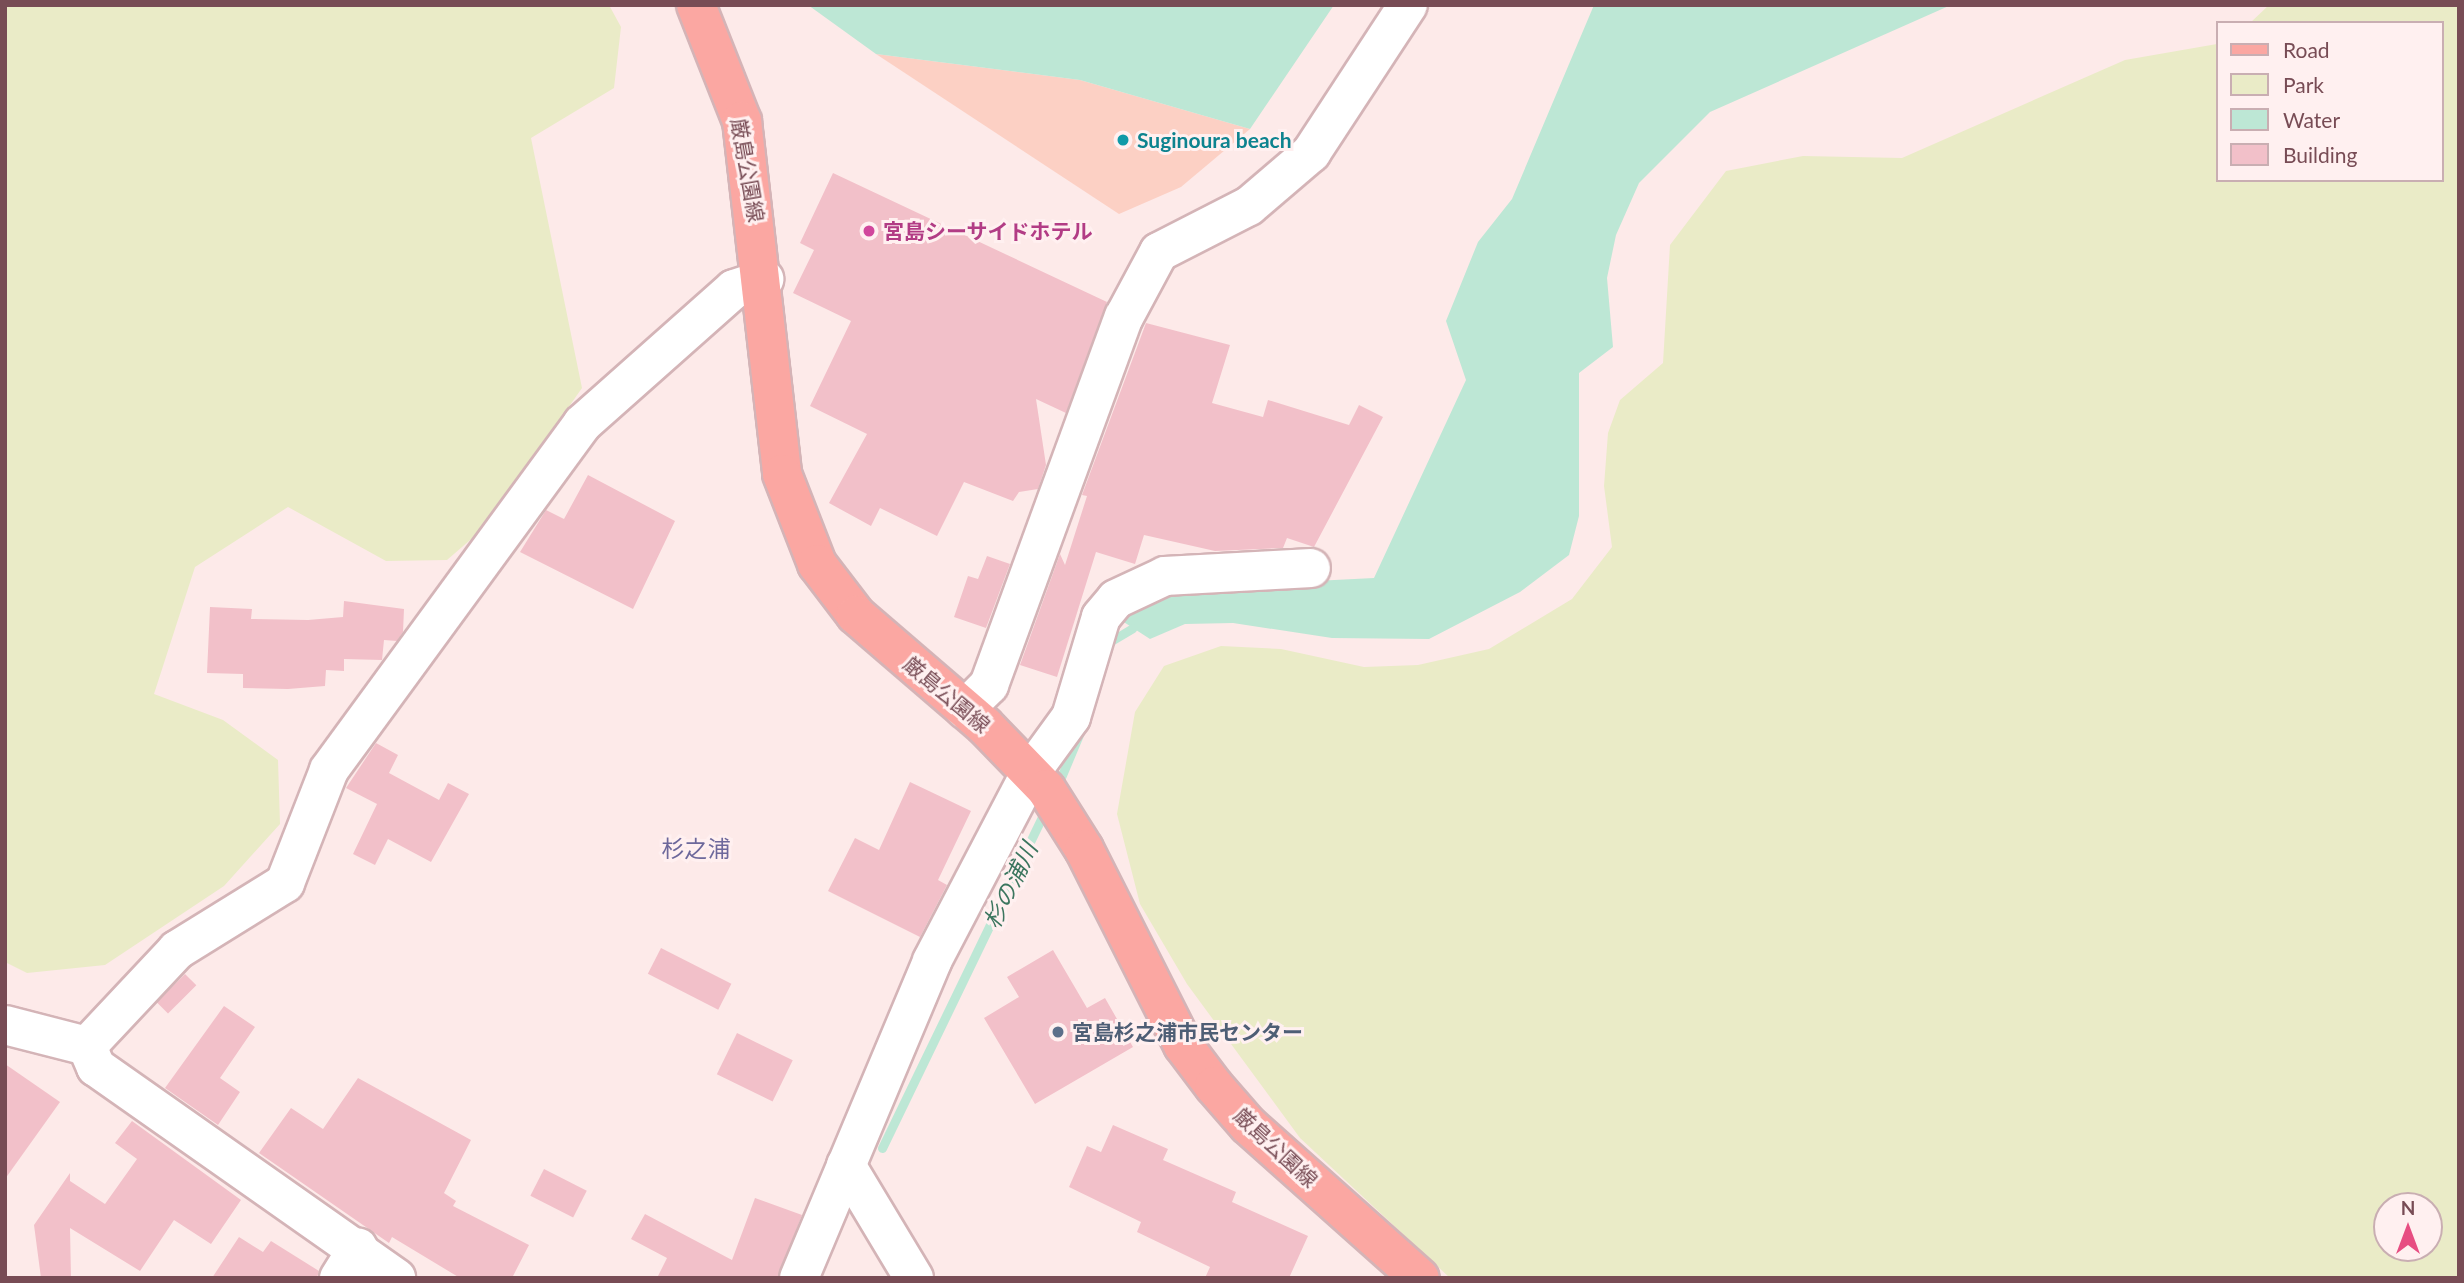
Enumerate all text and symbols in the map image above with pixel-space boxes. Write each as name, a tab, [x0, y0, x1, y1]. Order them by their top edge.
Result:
legend	[2216, 21, 2443, 182]
text: Road	[2283, 37, 2330, 62]
text: Park	[2283, 72, 2324, 97]
text: Water	[2283, 107, 2340, 132]
street label: 厳島公園線	[726, 116, 770, 224]
place label: Suginoura beach	[1137, 127, 1292, 153]
marker: Suginoura beach	[1115, 132, 1131, 148]
text: Building	[2283, 142, 2358, 167]
place label: 宮島シーサイドホテル	[883, 218, 1093, 244]
marker: 宮島シーサイドホテル	[861, 223, 877, 239]
street label: 厳島公園線	[899, 651, 995, 737]
district label: 杉之浦	[662, 834, 730, 862]
water label: 杉の浦川	[977, 838, 1043, 932]
place label: 宮島杉之浦市民センター	[1072, 1019, 1303, 1045]
marker: 宮島杉之浦市民センター	[1050, 1024, 1066, 1040]
street label: 厳島公園線	[1229, 1102, 1323, 1192]
north arrow	[2373, 1192, 2443, 1262]
text: N	[2401, 1196, 2415, 1219]

